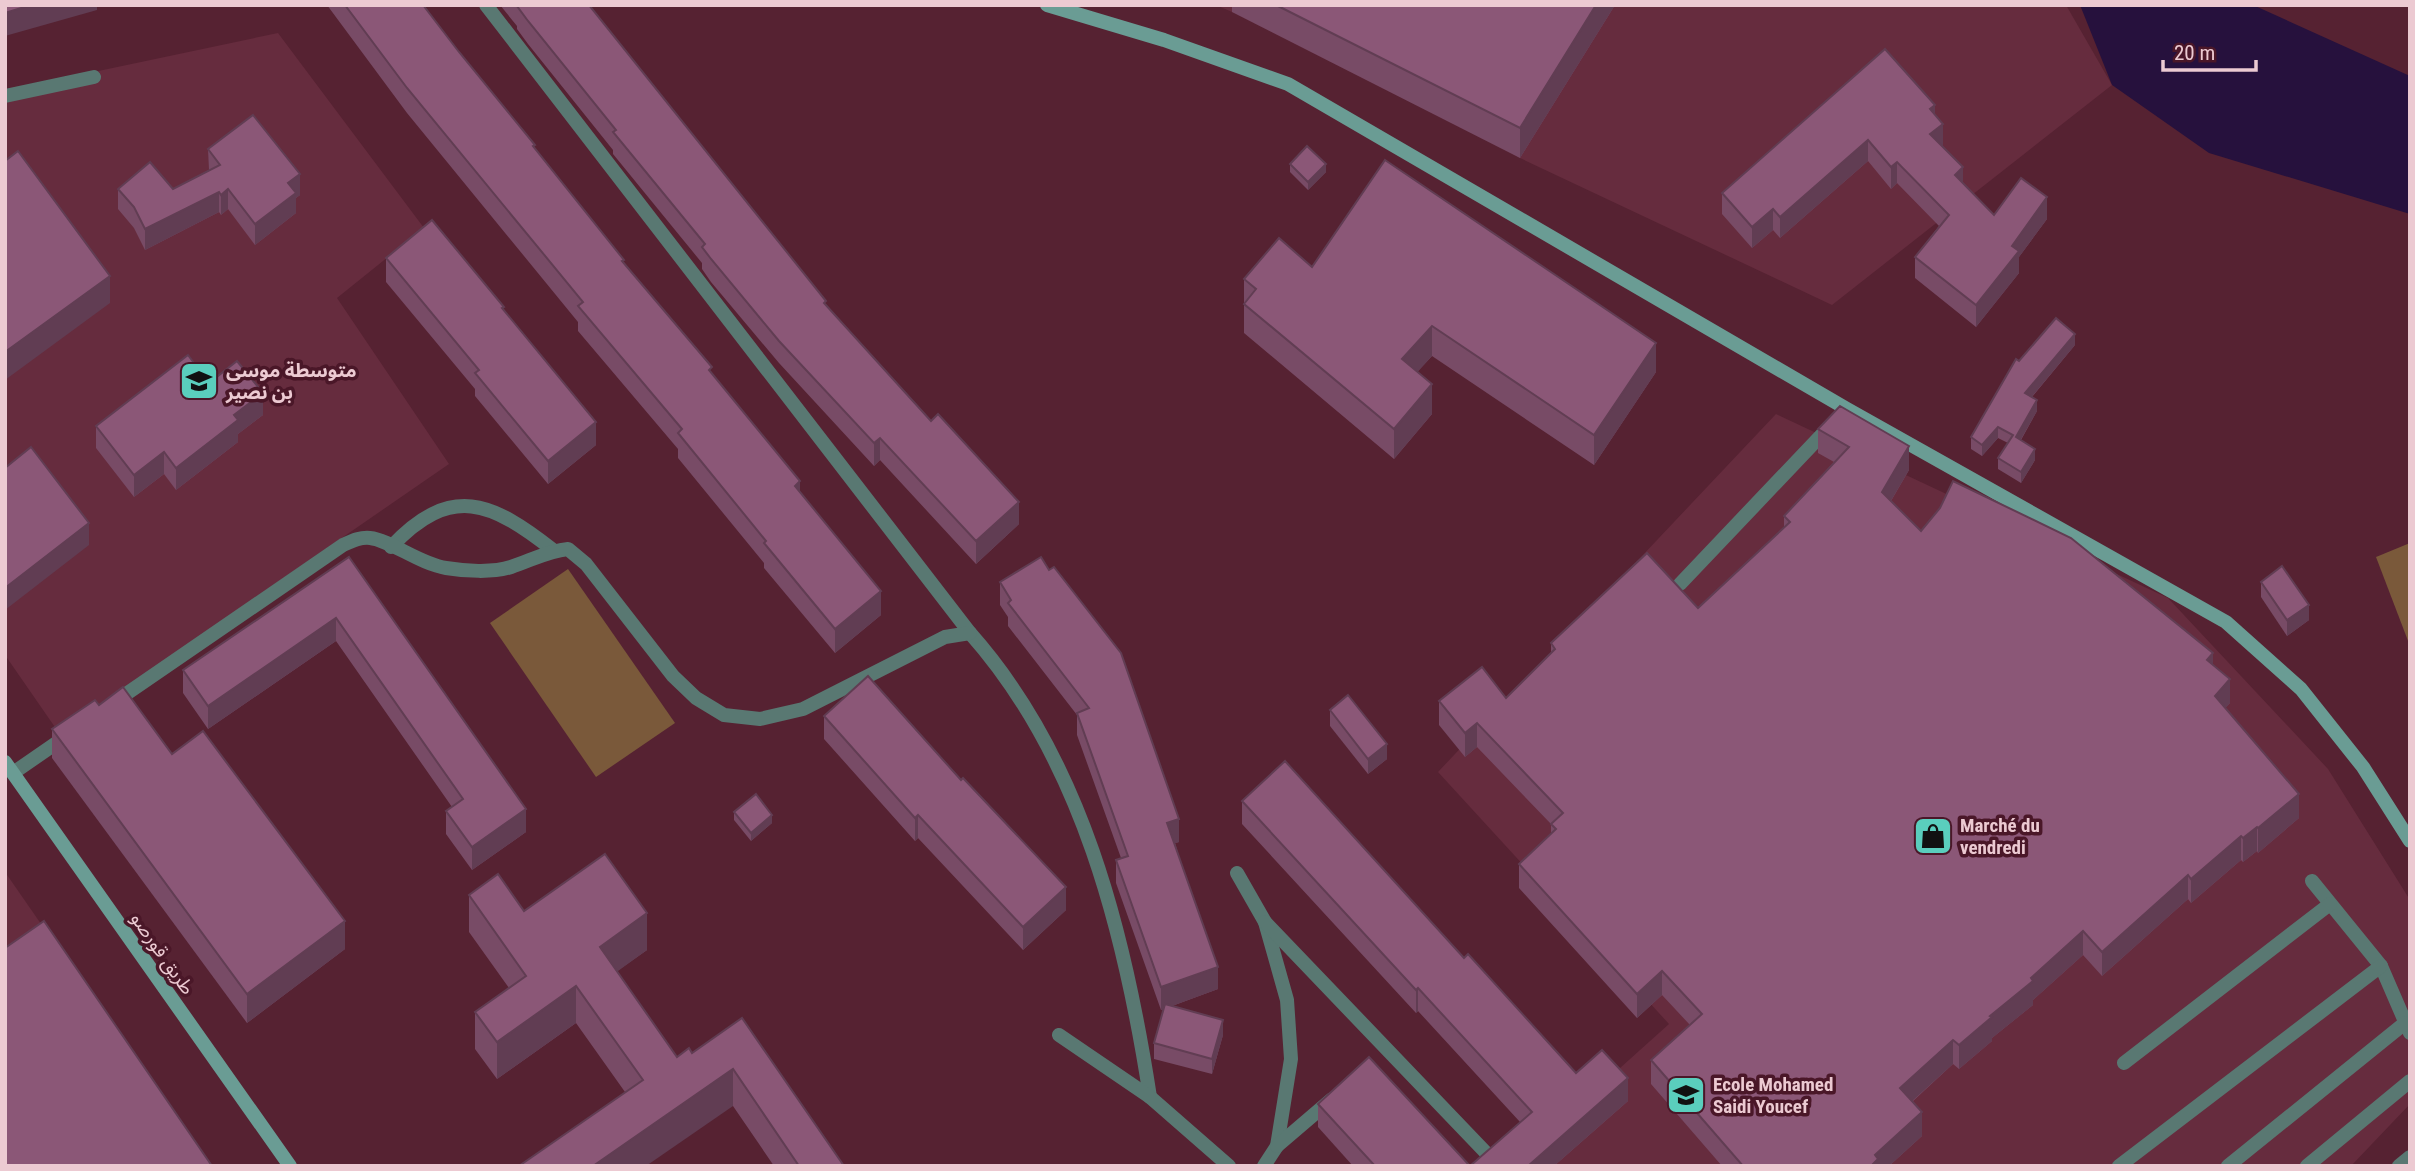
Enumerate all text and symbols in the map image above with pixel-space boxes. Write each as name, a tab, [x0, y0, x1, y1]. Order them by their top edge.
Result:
scale bar	[2163, 28, 2256, 72]
text: 20 m	[2174, 41, 2215, 65]
place label: متوسطة موسى بن نصير	[225, 359, 357, 404]
school or university icon: متوسطة موسى بن نصير	[178, 360, 220, 402]
place label: Marché du vendredi	[1960, 814, 2040, 859]
shop icon: Marché du vendredi	[1912, 815, 1954, 857]
street label: طريق قورصو	[126, 908, 199, 999]
place label: Ecole Mohamed Saidi Youcef	[1713, 1073, 1833, 1118]
school or university icon: Ecole Mohamed Saidi Youcef	[1665, 1074, 1707, 1116]

